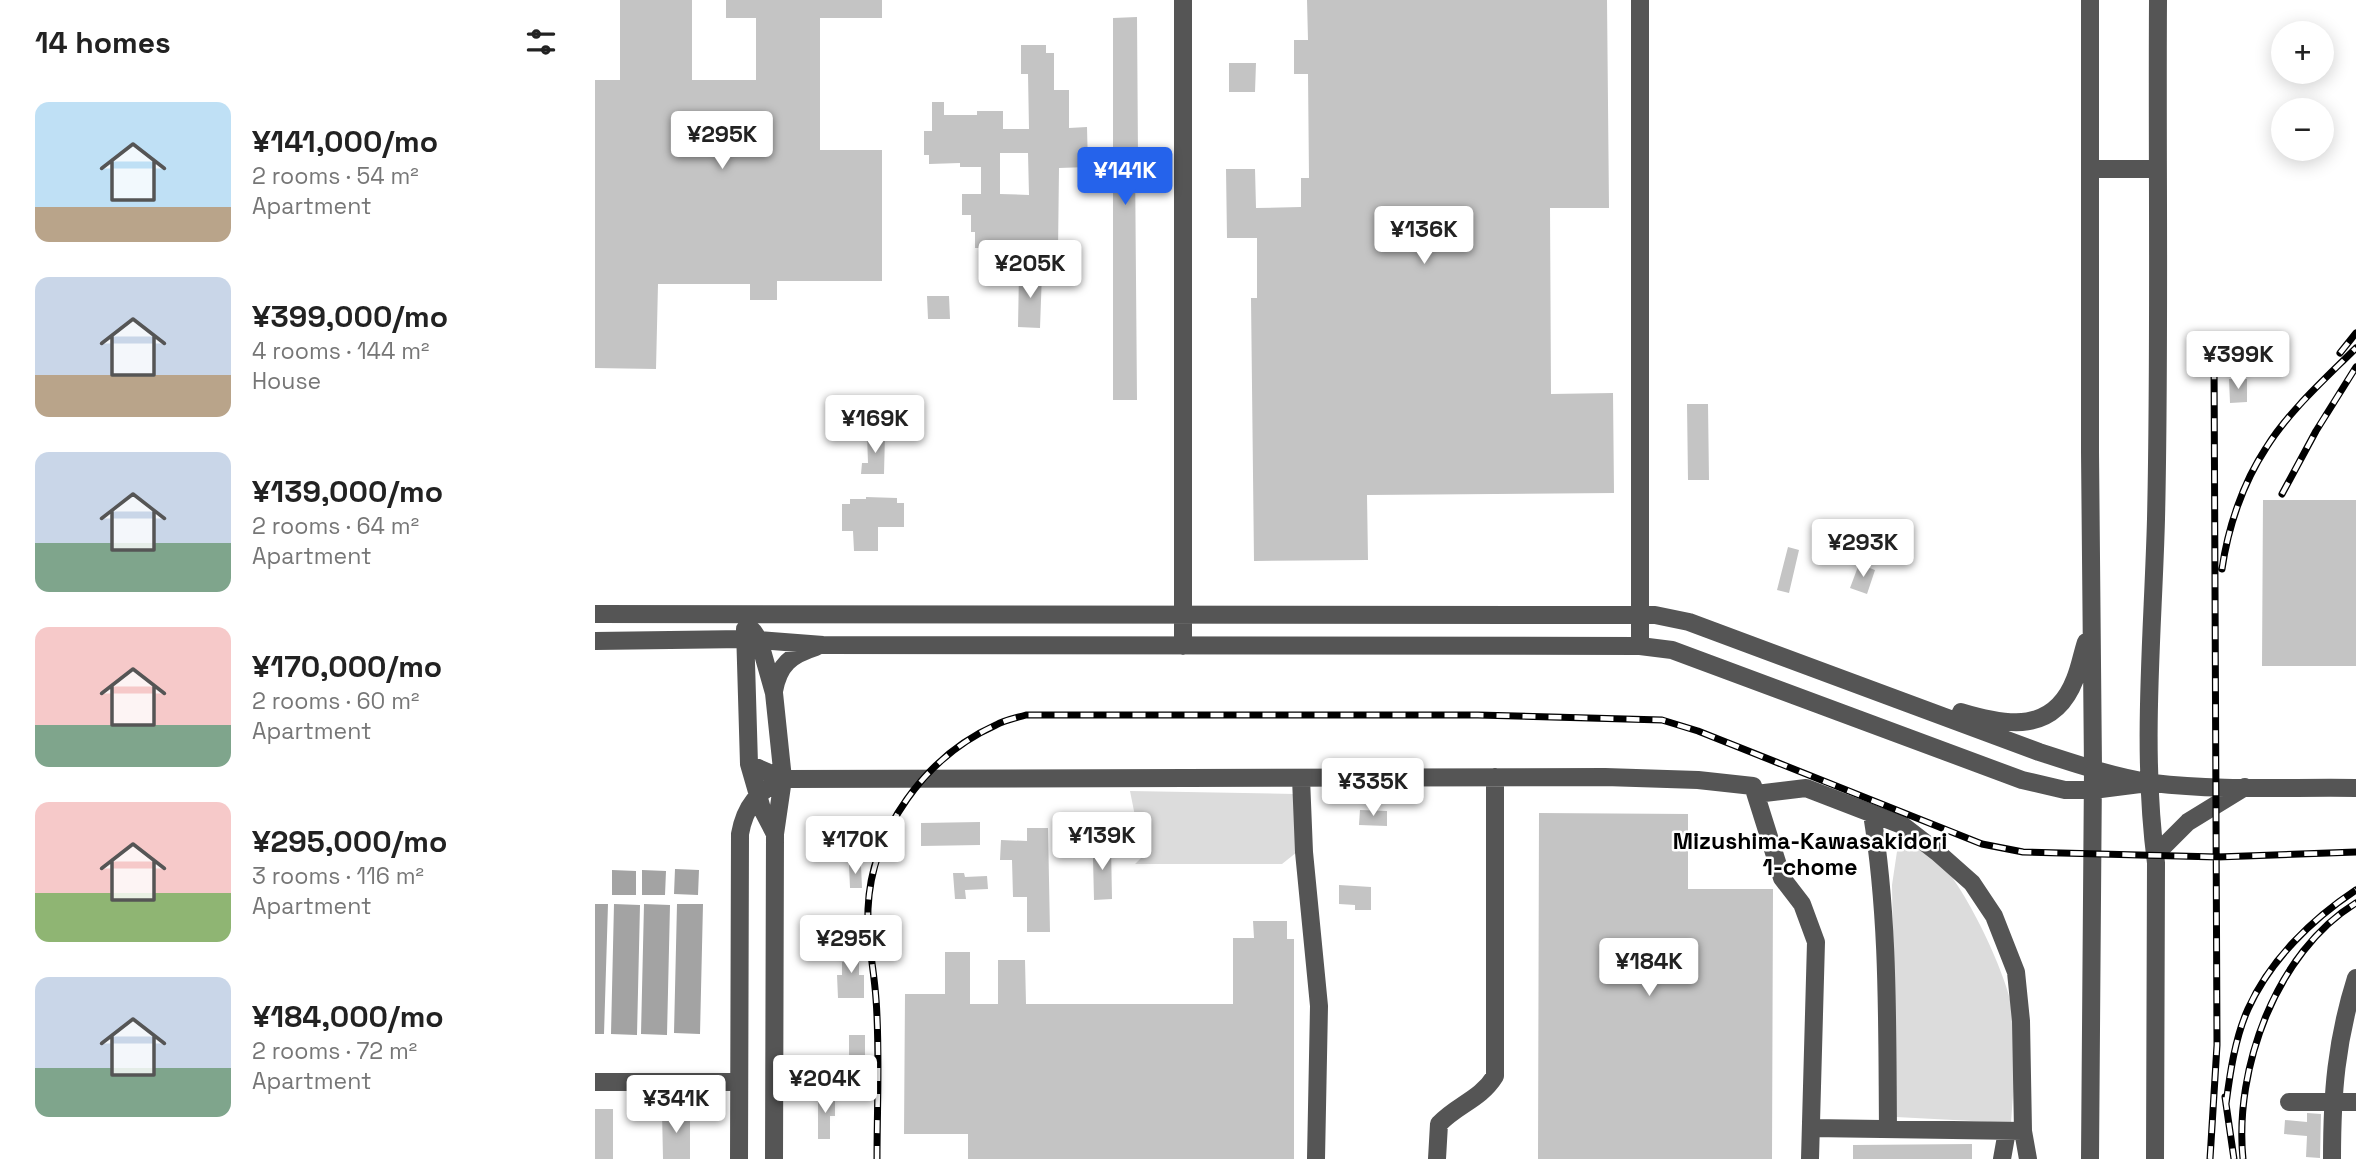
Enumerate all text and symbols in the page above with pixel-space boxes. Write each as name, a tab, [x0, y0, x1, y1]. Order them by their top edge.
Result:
map controls	[2271, 21, 2334, 161]
button: +	[2271, 21, 2334, 84]
text: 14 homes	[35, 23, 171, 62]
icon: filters	[522, 23, 560, 61]
button: −	[2271, 98, 2334, 161]
pin: ¥295K	[673, 111, 771, 171]
text: ¥295K	[687, 119, 757, 149]
text: ¥141,000/mo	[252, 122, 438, 161]
icon: home	[91, 130, 175, 214]
pin: ¥141K	[1076, 148, 1174, 207]
text: ¥141K	[1093, 155, 1157, 185]
text: 2 rooms · 54 m²	[252, 161, 419, 191]
text: Apartment	[252, 191, 372, 221]
pin: ¥136K	[1375, 206, 1473, 266]
text: ¥136K	[1390, 214, 1458, 244]
pin: ¥205K	[981, 240, 1079, 300]
text: ¥205K	[994, 248, 1066, 278]
text: ¥399,000/mo	[252, 297, 448, 336]
icon: home	[91, 305, 175, 389]
pin: ¥399K	[2189, 332, 2287, 391]
text: 4 rooms · 144 m²	[252, 336, 429, 366]
text: ¥399K	[2202, 339, 2274, 369]
text: House	[252, 366, 321, 396]
pin: ¥169K	[826, 396, 924, 455]
text: ¥169K	[841, 403, 909, 433]
text: ¥139,000/mo	[252, 472, 443, 511]
icon: home	[91, 480, 175, 564]
text: 2 rooms · 64 m²	[252, 511, 419, 541]
pin: ¥293K	[1814, 520, 1912, 579]
text: ¥293K	[1828, 527, 1898, 557]
text: Apartment	[252, 541, 372, 571]
text: ¥170,000/mo	[252, 647, 442, 686]
icon: home	[91, 655, 175, 739]
text: 2 rooms · 60 m²	[252, 686, 419, 716]
text: Apartment	[252, 716, 372, 746]
pin: ¥335K	[1324, 758, 1422, 818]
text: ¥335K	[1338, 766, 1408, 796]
pin: ¥139K	[1053, 812, 1151, 872]
pin: ¥170K	[806, 816, 904, 876]
text: ¥139K	[1068, 820, 1136, 850]
text: ¥295,000/mo	[252, 822, 447, 861]
text: ¥170K	[822, 824, 888, 854]
district label: Mizushima-Kawasakidori 1-chome	[1673, 826, 1947, 882]
icon: home	[91, 830, 175, 914]
text: 3 rooms · 116 m²	[252, 861, 424, 891]
text: Apartment	[252, 891, 372, 921]
pin: ¥295K	[802, 916, 900, 975]
text: ¥295K	[816, 923, 886, 953]
pin: ¥184K	[1600, 939, 1698, 998]
text: ¥184K	[1615, 946, 1683, 976]
text: ¥184,000/mo	[252, 997, 444, 1036]
icon: home	[91, 1005, 175, 1089]
text: 2 rooms · 72 m²	[252, 1036, 417, 1066]
pin: ¥204K	[776, 1056, 874, 1115]
text: ¥204K	[789, 1063, 861, 1093]
text: Apartment	[252, 1066, 372, 1096]
pin: ¥341K	[627, 1076, 725, 1135]
text: ¥341K	[643, 1083, 709, 1113]

